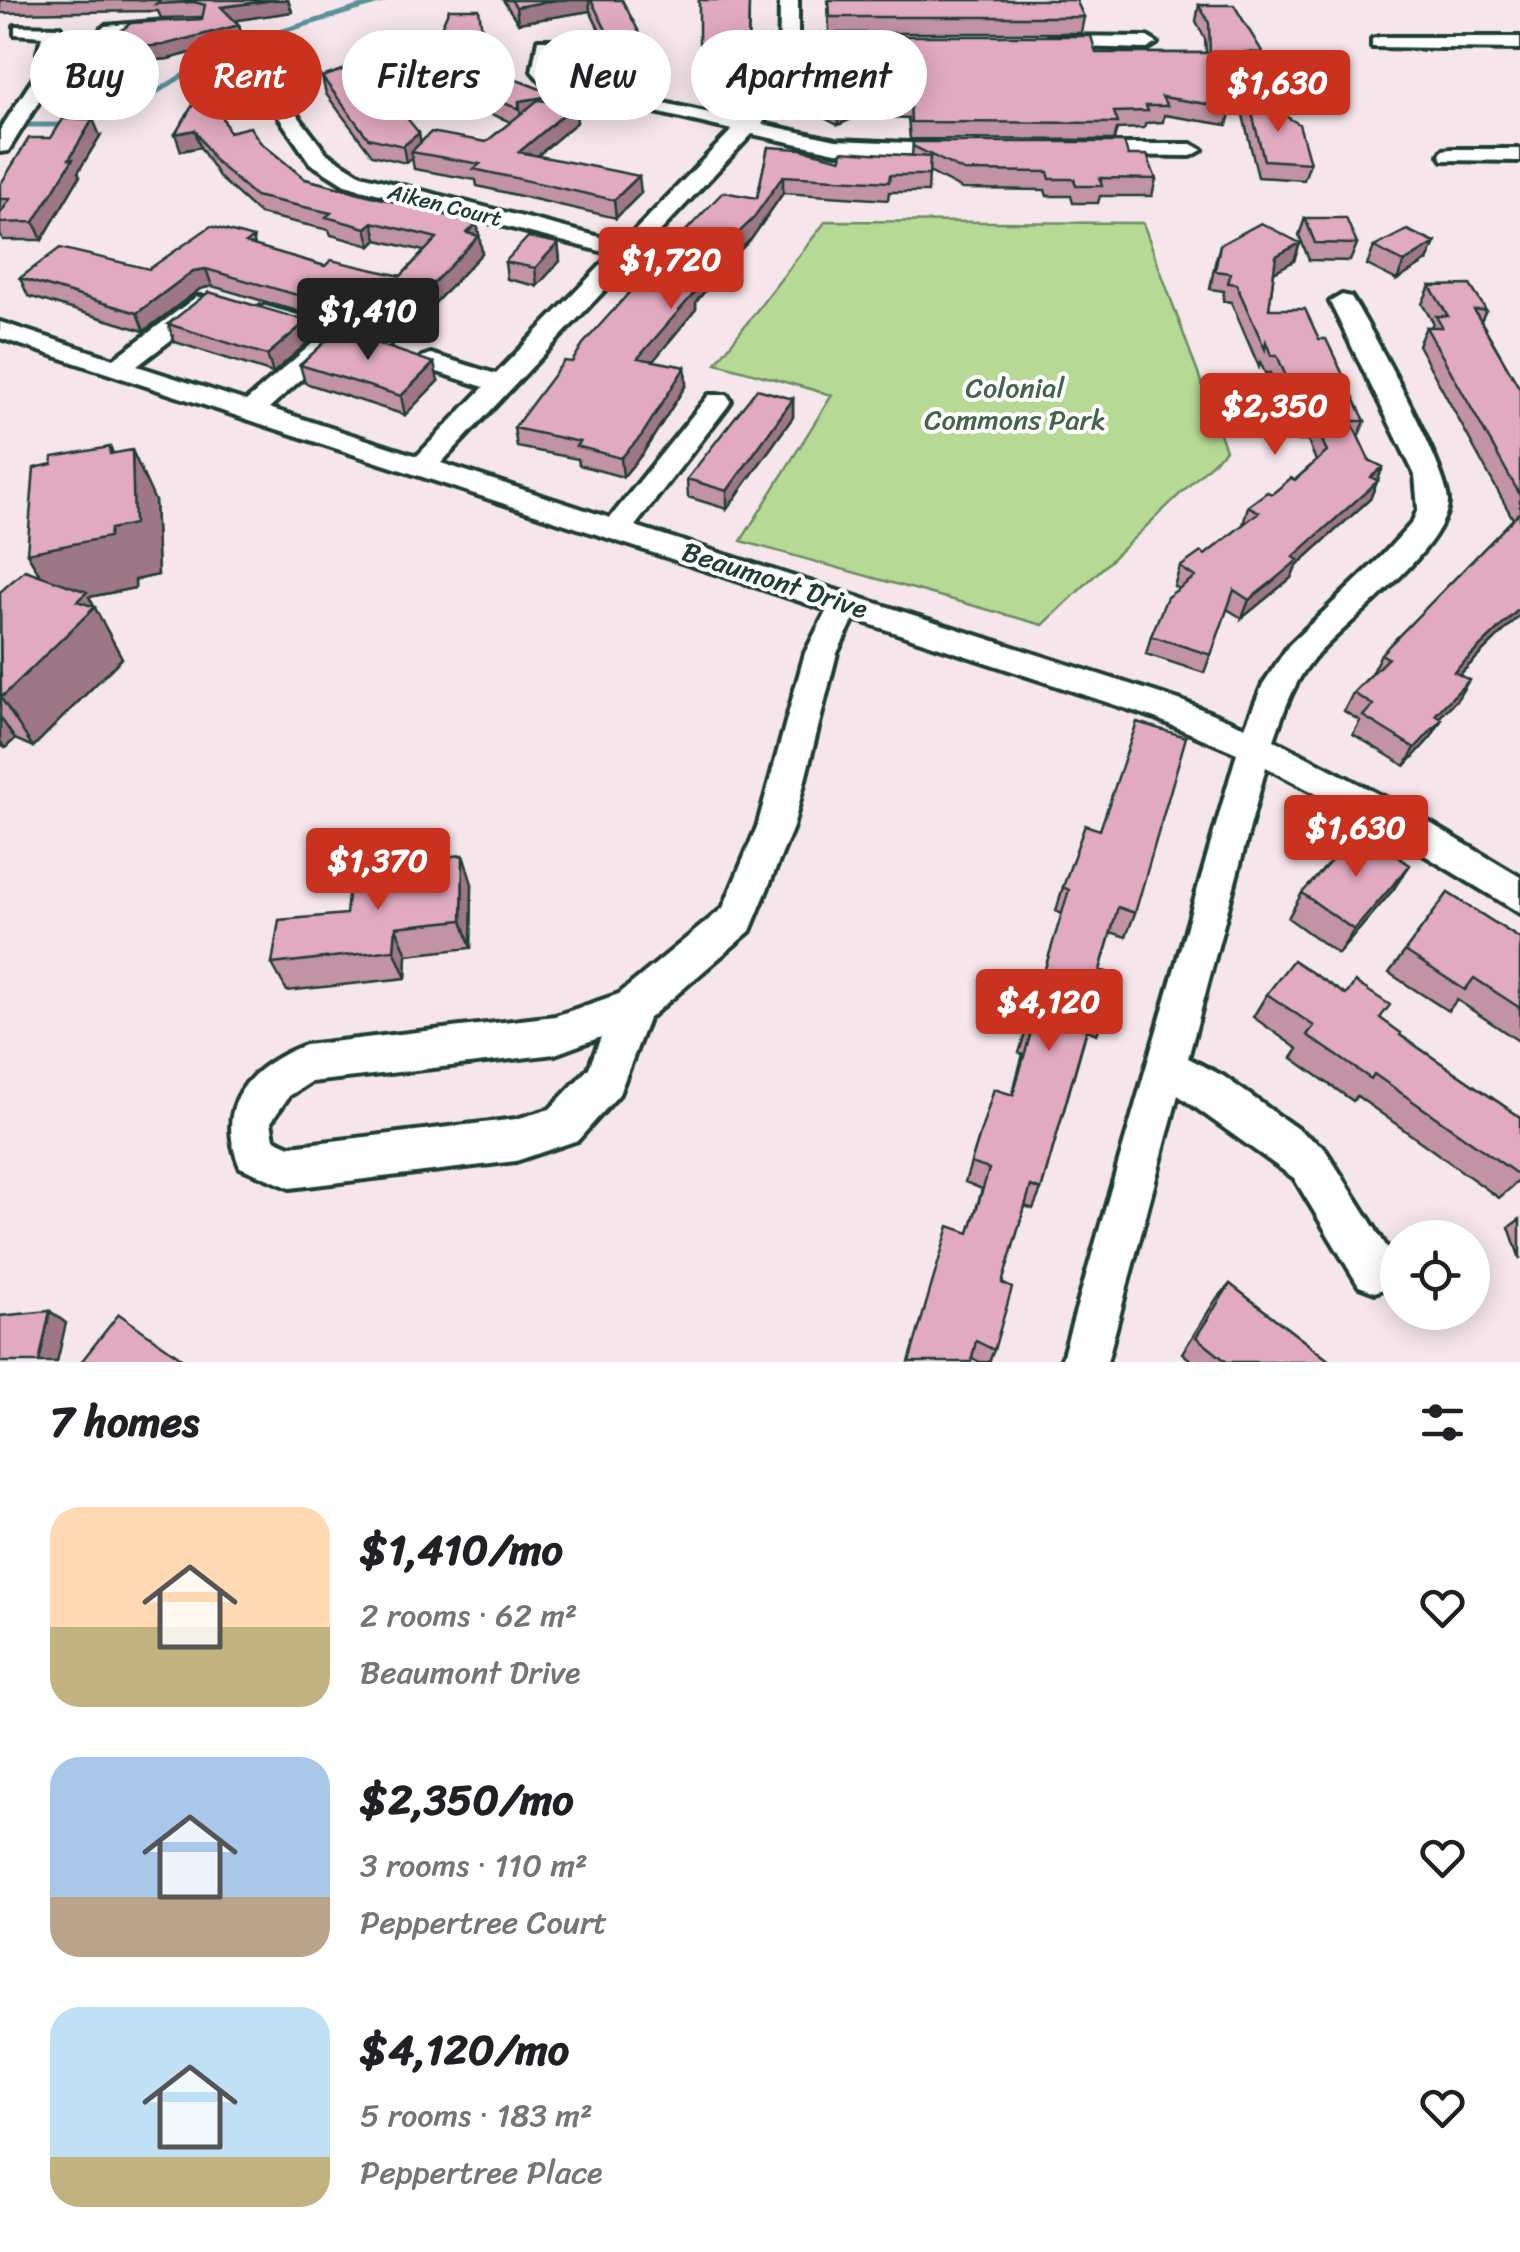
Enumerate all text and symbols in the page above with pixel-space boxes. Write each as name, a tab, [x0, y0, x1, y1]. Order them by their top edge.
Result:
chip: Buy	[30, 30, 159, 120]
chip: Rent	[179, 30, 322, 120]
chip: Filters	[342, 30, 515, 120]
chip: New	[535, 30, 671, 120]
chip: Apartment	[691, 30, 927, 120]
pin: $1,630	[1197, 50, 1359, 135]
text: $1,630	[1228, 54, 1328, 111]
street label: Aiken Court	[383, 172, 506, 238]
pin: $1,720	[590, 227, 752, 312]
text: $1,720	[621, 231, 721, 288]
pin: $1,410	[287, 278, 449, 363]
text: $1,410	[319, 282, 417, 339]
park label: Colonial Commons Park	[924, 363, 1106, 444]
pin: $2,350	[1194, 373, 1356, 458]
text: $2,350	[1222, 377, 1328, 434]
street label: Beaumont Drive	[676, 527, 874, 633]
pin: $1,630	[1275, 795, 1437, 880]
text: $1,630	[1306, 799, 1406, 856]
pin: $1,370	[297, 828, 459, 913]
text: $1,370	[328, 832, 428, 889]
pin: $4,120	[968, 969, 1130, 1054]
text: $4,120	[998, 973, 1100, 1030]
map controls	[1380, 1220, 1490, 1330]
button: locate	[1380, 1220, 1490, 1330]
text: 7 homes	[50, 1385, 199, 1459]
icon: filters	[1415, 1395, 1470, 1450]
text: $1,410/mo	[360, 1513, 563, 1587]
icon: home	[130, 1547, 250, 1667]
icon: heart	[1415, 1580, 1470, 1635]
text: 2 rooms · 62 m²	[360, 1587, 577, 1644]
text: Beaumont Drive	[360, 1644, 581, 1701]
text: $2,350/mo	[360, 1763, 574, 1837]
icon: home	[130, 1797, 250, 1917]
icon: heart	[1415, 1830, 1470, 1885]
text: 3 rooms · 110 m²	[360, 1837, 588, 1894]
text: Peppertree Court	[360, 1894, 607, 1951]
text: $4,120/mo	[360, 2013, 569, 2087]
icon: home	[130, 2047, 250, 2167]
icon: heart	[1415, 2080, 1470, 2135]
text: 5 rooms · 183 m²	[360, 2087, 592, 2144]
text: Peppertree Place	[360, 2144, 603, 2201]

